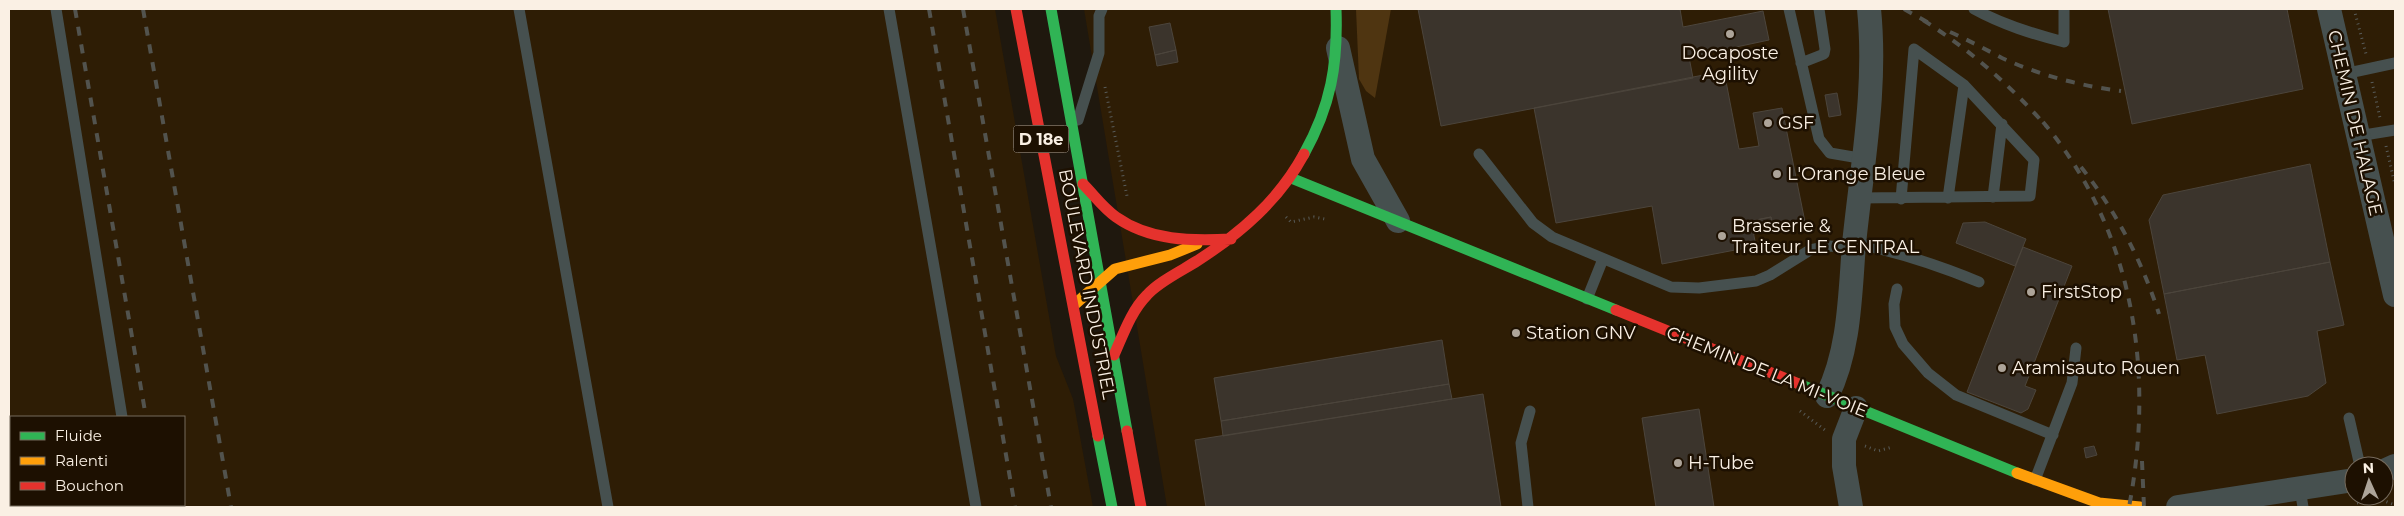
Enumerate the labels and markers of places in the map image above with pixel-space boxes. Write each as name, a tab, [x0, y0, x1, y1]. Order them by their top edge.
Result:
marker: Docaposte Agility	[1724, 28, 1736, 40]
place label: Docaposte Agility	[1681, 42, 1779, 85]
place label: GSF	[1778, 112, 1814, 134]
marker: GSF	[1762, 117, 1774, 129]
place label: L'Orange Bleue	[1787, 163, 1926, 185]
marker: L'Orange Bleue	[1771, 168, 1783, 180]
place label: Brasserie & Traiteur LE CENTRAL	[1732, 215, 1920, 258]
marker: Brasserie & Traiteur LE CENTRAL	[1716, 230, 1728, 242]
place label: FirstStop	[2041, 281, 2122, 303]
marker: FirstStop	[2025, 286, 2037, 298]
place label: Station GNV	[1526, 322, 1636, 344]
marker: Station GNV	[1510, 327, 1522, 339]
place label: Aramisauto Rouen	[2012, 357, 2180, 379]
marker: Aramisauto Rouen	[1996, 362, 2008, 374]
place label: H-Tube	[1688, 452, 1754, 474]
marker: H-Tube	[1672, 457, 1684, 469]

